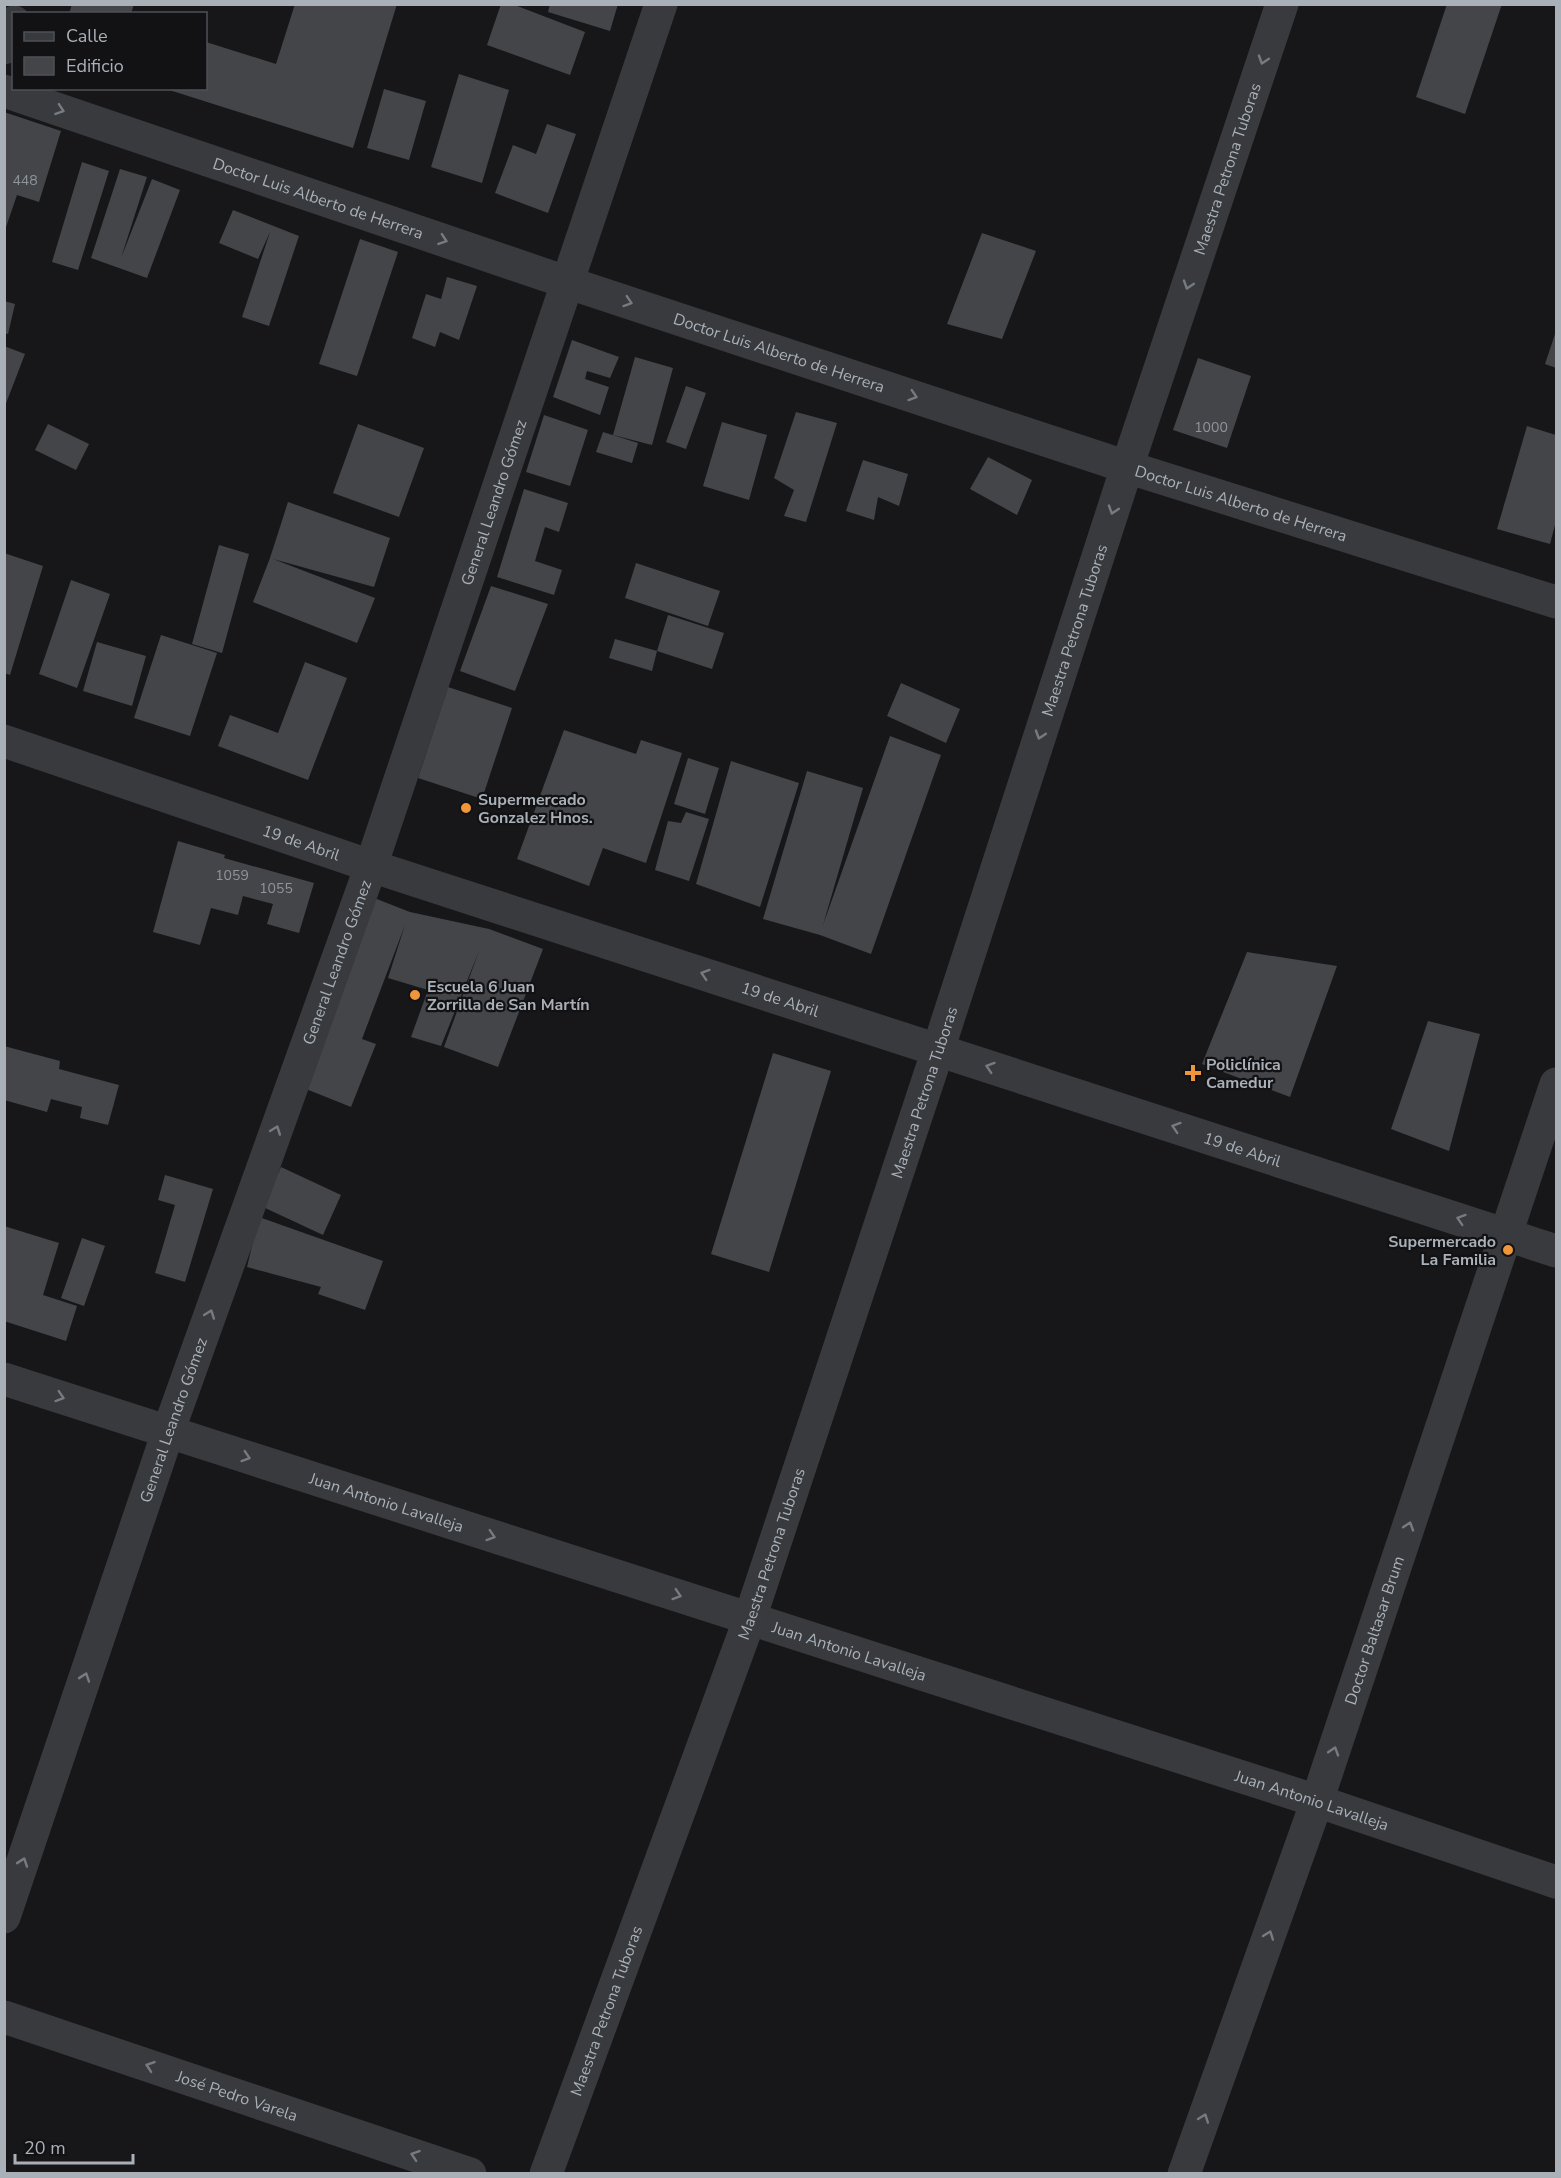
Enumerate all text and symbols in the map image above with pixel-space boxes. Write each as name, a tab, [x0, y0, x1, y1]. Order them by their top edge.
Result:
legend	[12, 12, 207, 90]
text: Calle	[66, 24, 108, 48]
text: Edificio	[66, 54, 124, 78]
one-way arrow	[1258, 54, 1270, 65]
street label: Maestra Petrona Tuboras	[1189, 80, 1267, 258]
one-way arrow	[54, 102, 65, 115]
street label: Doctor Luis Alberto de Herrera	[210, 153, 426, 245]
house number: 448	[12, 171, 38, 190]
one-way arrow	[437, 232, 448, 245]
one-way arrow	[1183, 279, 1195, 290]
one-way arrow	[622, 295, 633, 307]
street label: Doctor Luis Alberto de Herrera	[670, 308, 887, 398]
one-way arrow	[907, 389, 918, 401]
street label: General Leandro Gómez	[456, 417, 532, 588]
house number: 1000	[1194, 418, 1228, 437]
street label: Doctor Luis Alberto de Herrera	[1132, 460, 1350, 548]
one-way arrow	[1108, 504, 1121, 515]
street label: Maestra Petrona Tuboras	[1037, 541, 1113, 719]
one-way arrow	[1035, 729, 1047, 740]
place label: Supermercado Gonzalez Hnos.	[478, 789, 593, 829]
marker: Supermercado Gonzalez Hnos.	[459, 801, 473, 815]
street label: 19 de Abril	[259, 820, 343, 867]
house number: 1059	[215, 866, 249, 885]
street label: General Leandro Gómez	[298, 877, 377, 1048]
house number: 1055	[259, 879, 293, 898]
one-way arrow	[700, 969, 711, 981]
place label: Escuela 6 Juan Zorrilla de San Martín	[427, 976, 590, 1016]
street label: 19 de Abril	[738, 977, 822, 1023]
marker: Escuela 6 Juan Zorrilla de San Martín	[408, 988, 422, 1002]
street label: Maestra Petrona Tuboras	[886, 1004, 963, 1181]
place label: Policlínica Camedur	[1206, 1054, 1281, 1094]
one-way arrow	[985, 1061, 996, 1074]
marker: Policlínica Camedur	[1184, 1064, 1202, 1082]
one-way arrow	[1171, 1121, 1182, 1134]
one-way arrow	[269, 1125, 282, 1136]
street label: 19 de Abril	[1200, 1127, 1284, 1173]
one-way arrow	[1456, 1214, 1467, 1226]
place label: Supermercado La Familia	[1388, 1231, 1496, 1271]
marker: Supermercado La Familia	[1501, 1243, 1515, 1257]
one-way arrow	[203, 1309, 216, 1320]
street label: General Leandro Gómez	[135, 1335, 213, 1506]
one-way arrow	[54, 1390, 65, 1403]
one-way arrow	[240, 1450, 251, 1463]
street label: Maestra Petrona Tuboras	[733, 1465, 811, 1643]
street label: Juan Antonio Lavalleja	[306, 1468, 466, 1538]
one-way arrow	[1402, 1521, 1414, 1532]
one-way arrow	[485, 1529, 496, 1541]
street label: Doctor Baltasar Brum	[1340, 1553, 1410, 1708]
one-way arrow	[671, 1588, 682, 1600]
street label: Juan Antonio Lavalleja	[768, 1616, 929, 1687]
one-way arrow	[78, 1672, 91, 1683]
one-way arrow	[1327, 1746, 1339, 1757]
street label: Juan Antonio Lavalleja	[1231, 1765, 1391, 1837]
one-way arrow	[16, 1857, 29, 1867]
street label: Maestra Petrona Tuboras	[566, 1923, 648, 2099]
one-way arrow	[1262, 1930, 1275, 1941]
one-way arrow	[145, 2061, 156, 2073]
street label: José Pedro Varela	[172, 2066, 300, 2127]
one-way arrow	[1196, 2114, 1209, 2124]
scale bar	[15, 2127, 134, 2165]
text: 20 m	[24, 2136, 66, 2160]
one-way arrow	[410, 2150, 421, 2162]

